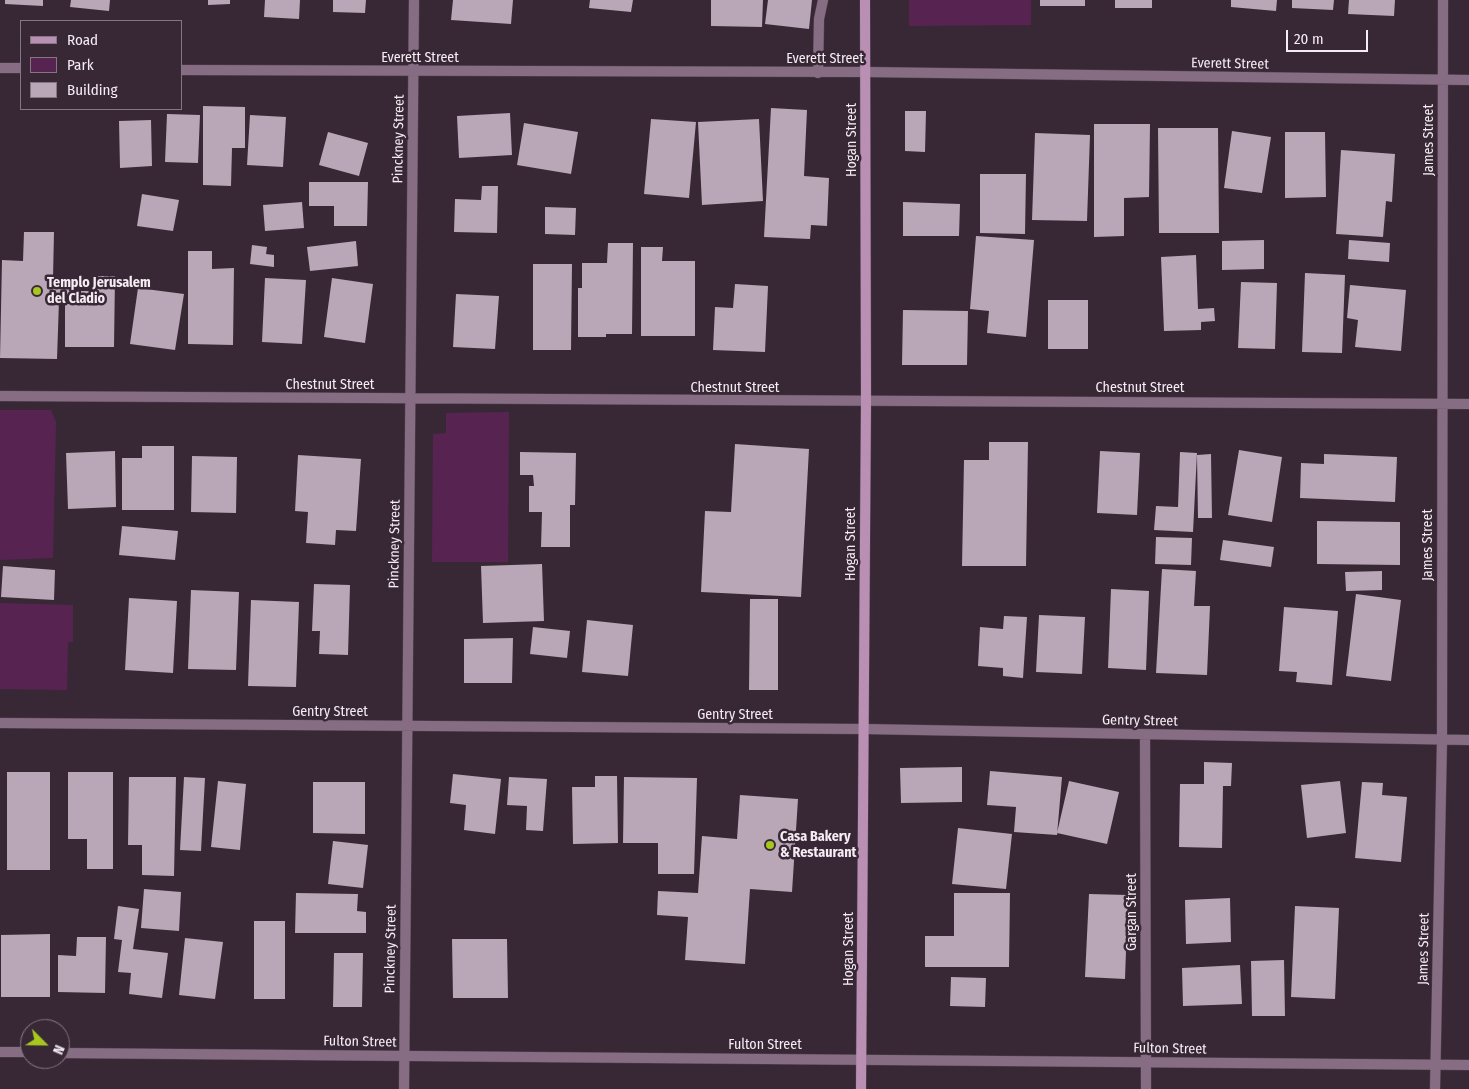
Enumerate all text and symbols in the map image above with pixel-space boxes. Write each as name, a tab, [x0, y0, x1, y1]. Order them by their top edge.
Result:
legend	[20, 20, 182, 110]
scale bar	[1289, 20, 1372, 52]
text: 20 m	[1294, 30, 1324, 48]
text: Road	[67, 31, 98, 49]
street label: Everett Street	[381, 50, 459, 66]
street label: Everett Street	[786, 51, 864, 67]
street label: Everett Street	[1191, 55, 1269, 73]
text: Park	[67, 56, 94, 74]
text: Building	[67, 81, 118, 99]
street label: Pinckney Street	[390, 94, 408, 184]
street label: Hogan Street	[844, 103, 860, 177]
street label: James Street	[1421, 104, 1437, 176]
place label: Templo Jerusalem del Cladio	[47, 275, 151, 308]
marker: Templo Jerusalem del Cladio	[31, 285, 43, 297]
street label: Chestnut Street	[286, 377, 374, 393]
street label: Chestnut Street	[691, 380, 779, 396]
street label: Chestnut Street	[1096, 380, 1184, 396]
street label: Pinckney Street	[386, 499, 404, 589]
street label: Hogan Street	[843, 507, 859, 581]
street label: James Street	[1420, 509, 1436, 581]
street label: Gentry Street	[292, 704, 368, 720]
street label: Gentry Street	[697, 707, 773, 723]
street label: Gentry Street	[1102, 712, 1178, 730]
place label: Casa Bakery & Restaurant	[780, 829, 856, 862]
marker: Casa Bakery & Restaurant	[764, 839, 776, 851]
street label: Gargan Street	[1124, 873, 1140, 951]
street label: Pinckney Street	[382, 904, 400, 994]
street label: Hogan Street	[841, 912, 857, 986]
street label: James Street	[1415, 913, 1433, 985]
north arrow	[20, 1019, 70, 1069]
street label: Fulton Street	[323, 1033, 397, 1051]
street label: Fulton Street	[728, 1037, 802, 1053]
street label: Fulton Street	[1133, 1040, 1207, 1058]
text: N	[49, 1042, 68, 1057]

